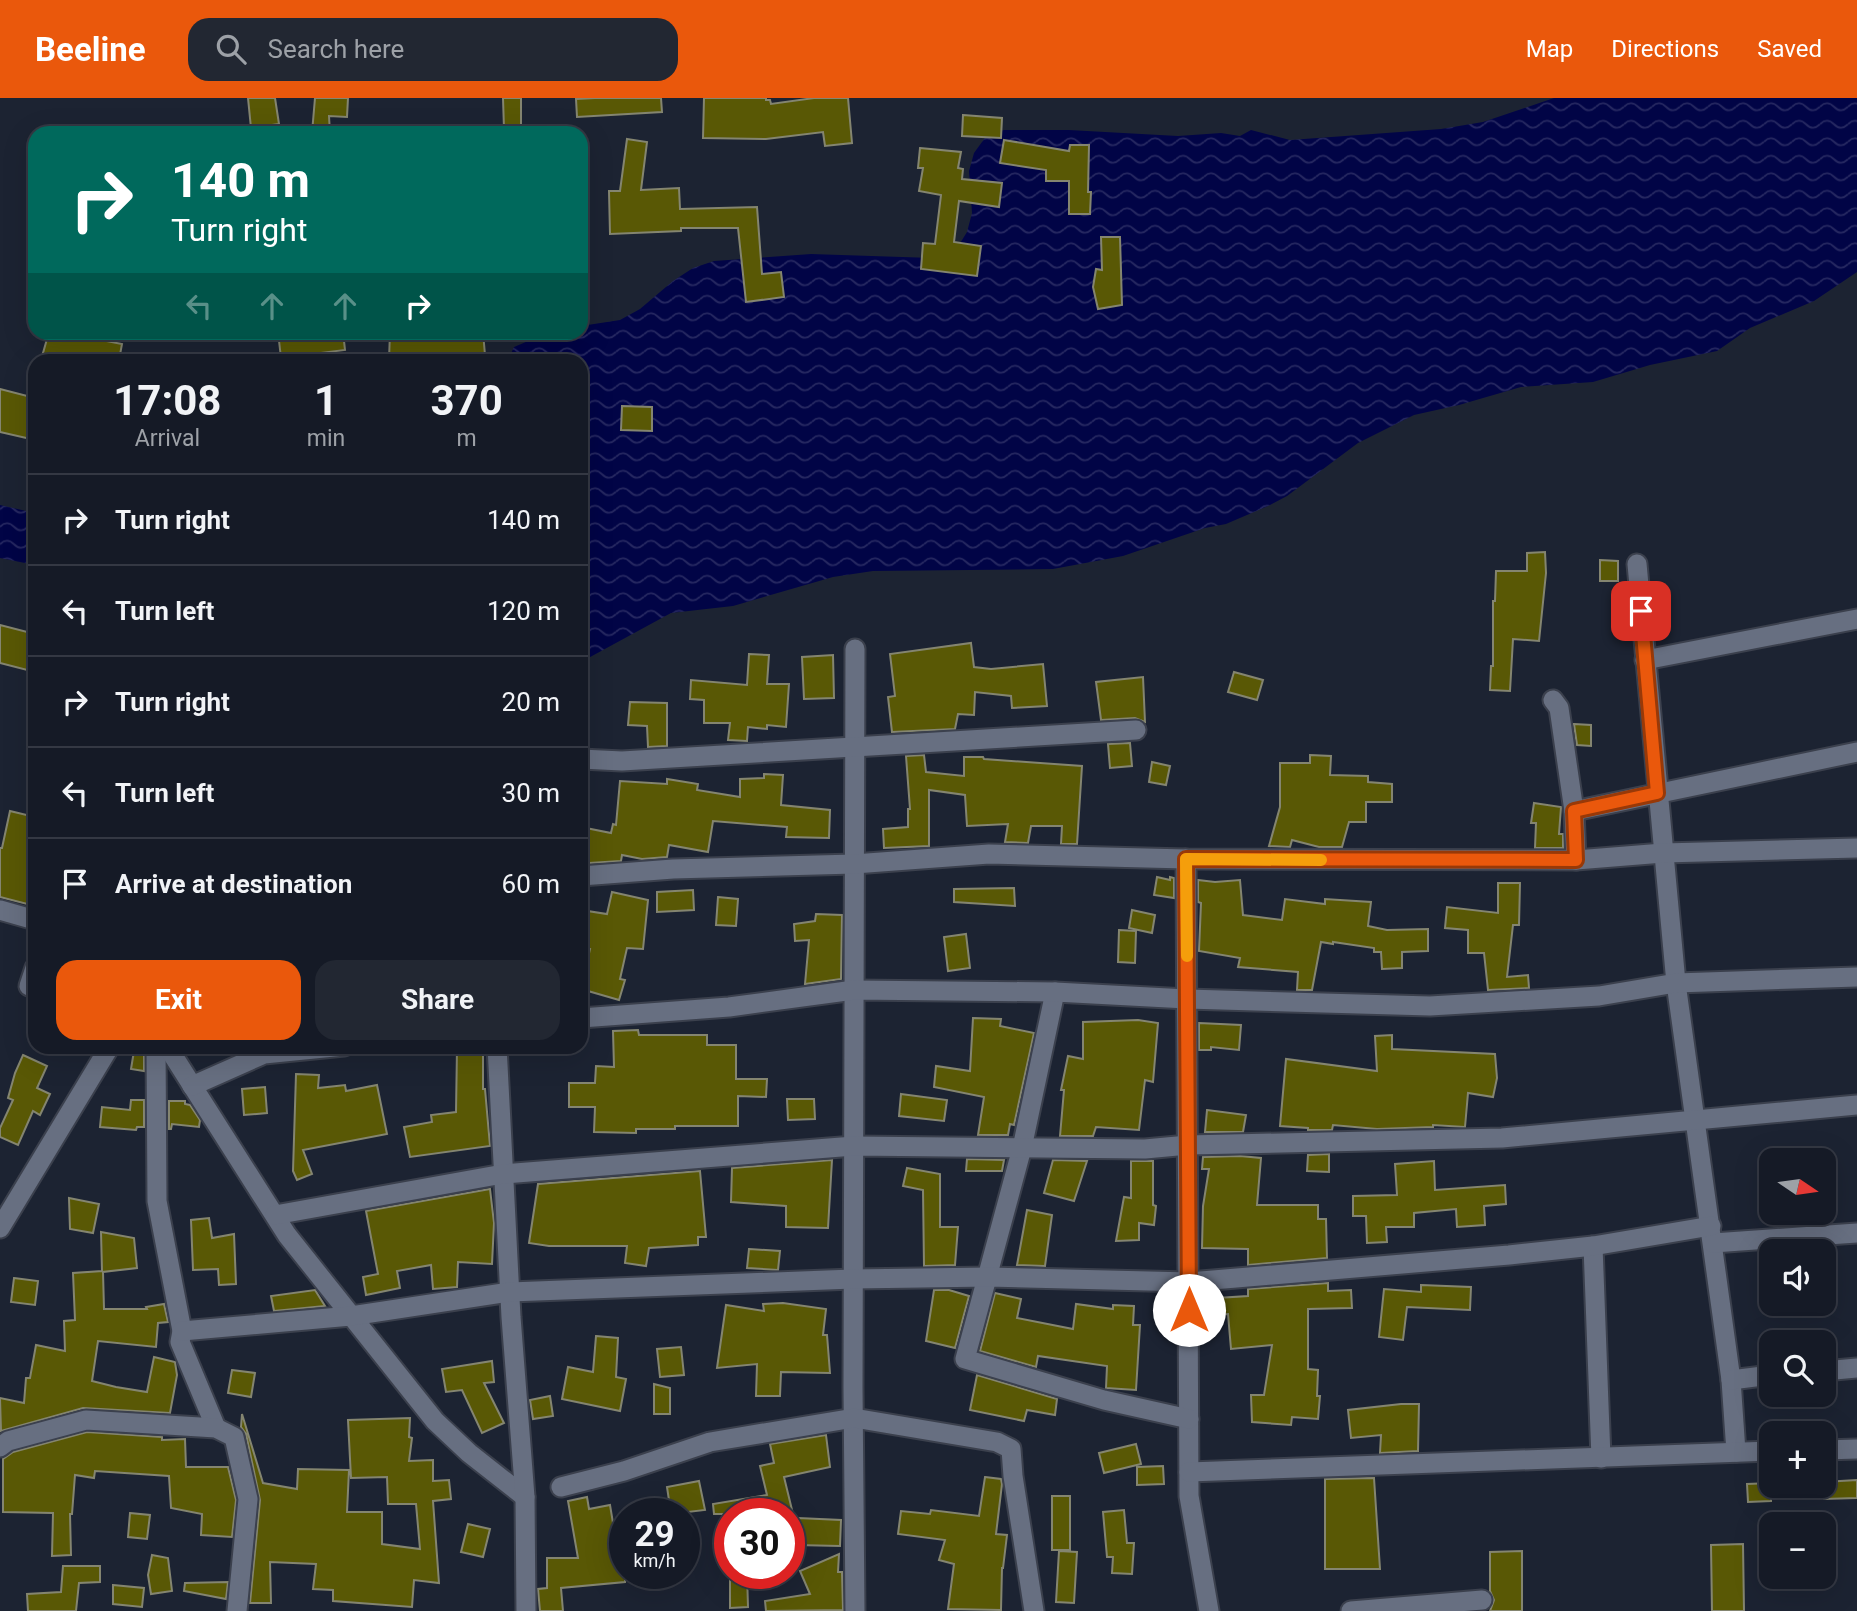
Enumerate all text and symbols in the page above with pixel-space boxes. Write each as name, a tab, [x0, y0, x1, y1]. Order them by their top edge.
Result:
search box	[188, 18, 678, 81]
text: Beeline	[35, 30, 146, 69]
icon: search	[212, 30, 250, 68]
text: Search here	[268, 34, 404, 64]
text: Map	[1526, 35, 1573, 63]
text: Directions	[1611, 35, 1719, 63]
text: Saved	[1757, 35, 1822, 63]
text: 140 m	[171, 152, 310, 209]
icon: right	[56, 154, 147, 245]
text: Turn right	[171, 211, 307, 249]
icon: left	[180, 287, 218, 325]
icon: ahead	[253, 287, 291, 325]
icon: ahead	[326, 287, 364, 325]
icon: right	[399, 287, 437, 325]
text: 17:08	[113, 376, 221, 425]
text: 1	[314, 376, 338, 425]
text: 370	[430, 376, 503, 425]
text: Arrival	[135, 425, 200, 452]
text: min	[307, 425, 345, 452]
text: m	[457, 425, 477, 452]
icon: right	[56, 501, 94, 539]
text: Turn right	[115, 505, 230, 535]
text: 140 m	[487, 505, 560, 535]
pin	[1611, 581, 1671, 641]
icon: left	[56, 592, 94, 630]
icon: arrive	[1622, 592, 1660, 630]
text: Turn left	[115, 596, 214, 626]
text: 120 m	[487, 596, 560, 626]
icon: right	[56, 683, 94, 721]
text: Turn right	[115, 687, 230, 717]
text: 20 m	[502, 687, 560, 717]
icon: left	[56, 774, 94, 812]
text: Turn left	[115, 778, 214, 808]
text: 30 m	[502, 778, 560, 808]
icon: arrive	[56, 865, 94, 903]
text: Arrive at destination	[115, 869, 352, 899]
text: 60 m	[502, 869, 560, 899]
button: Exit	[56, 960, 301, 1040]
button: Share	[315, 960, 560, 1040]
north arrow	[1759, 1148, 1836, 1225]
map controls	[1759, 1148, 1836, 1589]
button: sound	[1759, 1239, 1836, 1316]
position arrow	[1152, 1273, 1226, 1347]
button: search	[1759, 1330, 1836, 1407]
button: +	[1759, 1421, 1836, 1498]
speed limit sign: 30	[714, 1498, 805, 1589]
button: −	[1759, 1512, 1836, 1589]
text: 29	[634, 1514, 675, 1555]
text: km/h	[633, 1550, 676, 1571]

